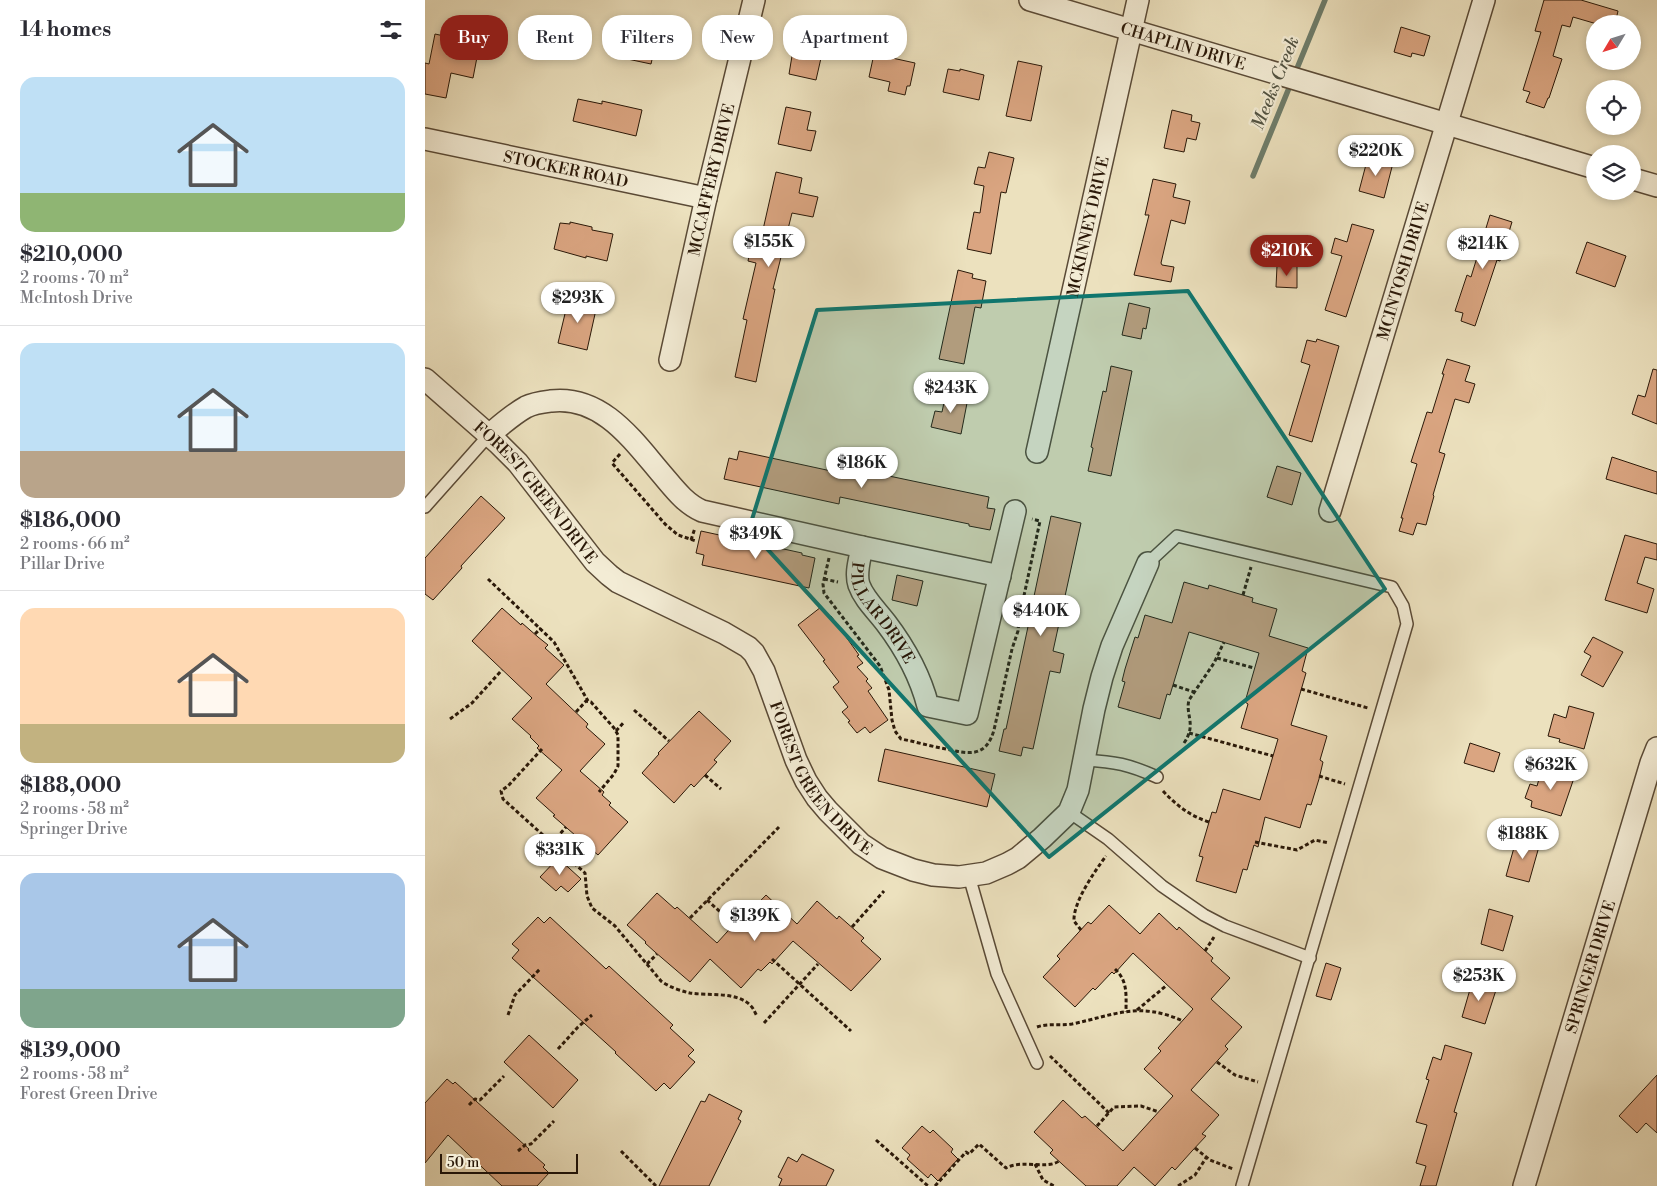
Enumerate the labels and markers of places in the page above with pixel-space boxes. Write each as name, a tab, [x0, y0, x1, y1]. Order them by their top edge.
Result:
pin: $220K	[1341, 134, 1411, 177]
pin: $155K	[734, 226, 804, 268]
pin: $214K	[1448, 228, 1518, 270]
pin: $210K	[1252, 234, 1322, 277]
pin: $293K	[543, 282, 613, 324]
pin: $243K	[916, 372, 986, 414]
pin: $186K	[827, 446, 897, 489]
pin: $349K	[721, 518, 791, 560]
pin: $440K	[1006, 594, 1076, 637]
pin: $632K	[1516, 748, 1586, 791]
pin: $188K	[1488, 818, 1558, 860]
pin: $331K	[525, 834, 595, 876]
pin: $139K	[720, 900, 790, 942]
pin: $253K	[1444, 960, 1514, 1002]

